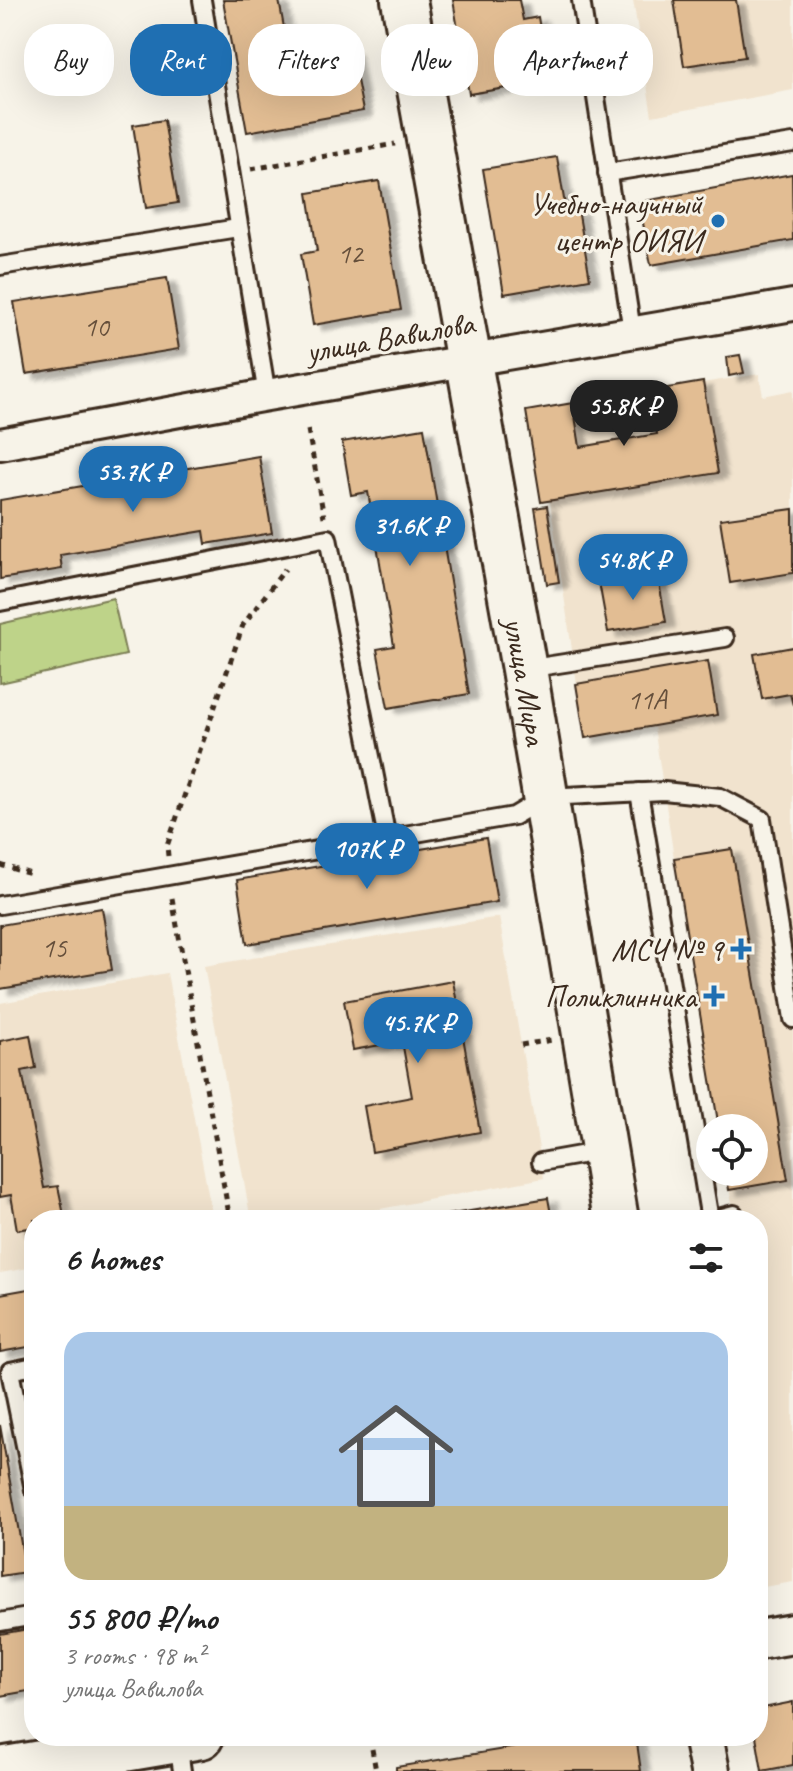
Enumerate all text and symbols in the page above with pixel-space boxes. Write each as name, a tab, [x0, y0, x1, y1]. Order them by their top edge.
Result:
chip: Buy	[24, 24, 114, 96]
chip: Rent	[130, 24, 232, 96]
chip: Filters	[248, 24, 365, 96]
chip: New	[381, 24, 478, 96]
chip: Apartment	[494, 24, 653, 96]
place label: Учебно-научный центр ОИЯИ	[529, 183, 707, 261]
marker: Учебно-научный центр ОИЯИ	[709, 212, 727, 230]
house number: 12	[337, 236, 365, 271]
street label: улица Вавилова	[301, 302, 479, 373]
house number: 10	[83, 309, 111, 344]
pin: 55.8K ₽	[550, 380, 698, 448]
text: 55.8K ₽	[588, 389, 660, 422]
pin: 53.7K ₽	[59, 446, 207, 514]
text: 53.7K ₽	[97, 455, 169, 488]
pin: 31.6K ₽	[336, 500, 484, 568]
text: 31.6K ₽	[373, 509, 447, 542]
pin: 54.8K ₽	[559, 534, 707, 602]
text: 54.8K ₽	[597, 543, 669, 576]
street label: улица Мира	[494, 612, 557, 750]
house number: 11А	[627, 682, 669, 717]
pin: 107K ₽	[302, 823, 432, 891]
text: 107K ₽	[333, 832, 401, 865]
place label: МСЧ № 9	[611, 929, 726, 970]
house number: 15	[41, 930, 68, 965]
marker: МСЧ № 9	[730, 938, 752, 960]
place label: Поликлинника	[545, 976, 698, 1017]
marker: Поликлинника	[703, 985, 725, 1007]
pin: 45.7K ₽	[344, 997, 492, 1065]
text: 45.7K ₽	[382, 1006, 454, 1039]
map controls	[696, 1114, 768, 1186]
button: locate	[696, 1114, 768, 1186]
icon: filters	[684, 1236, 728, 1280]
text: 6 homes	[64, 1237, 161, 1280]
icon: home	[324, 1384, 468, 1528]
text: 55 800 ₽/mo	[64, 1596, 217, 1639]
text: 3 rooms · 98 m²	[64, 1639, 205, 1672]
text: улица Вавилова	[64, 1672, 202, 1705]

